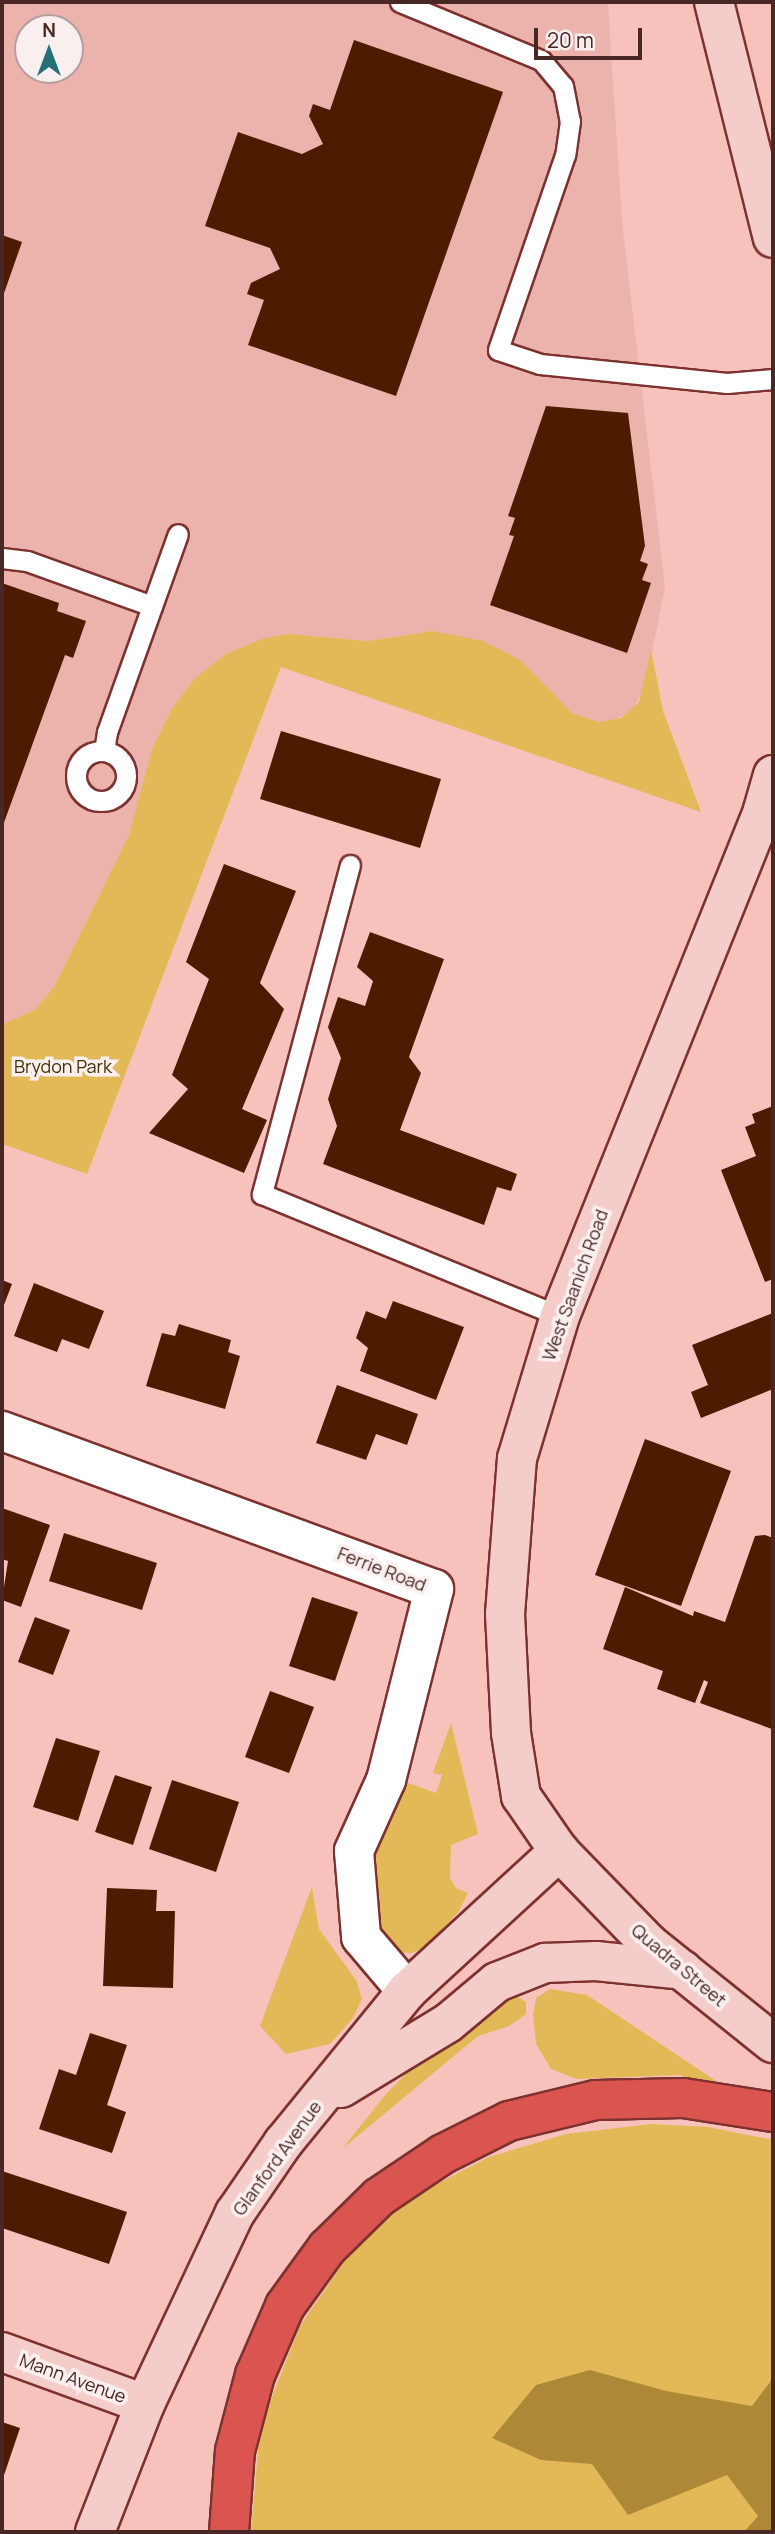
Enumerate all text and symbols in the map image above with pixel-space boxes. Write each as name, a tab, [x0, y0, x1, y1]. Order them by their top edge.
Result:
north arrow	[14, 14, 84, 84]
scale bar	[537, 14, 646, 58]
text: N	[42, 17, 56, 43]
text: 20 m	[547, 26, 594, 54]
park label: Brydon Park	[14, 1055, 112, 1077]
street label: West Saanich Road	[538, 1206, 612, 1364]
street label: Ferrie Road	[335, 1542, 429, 1596]
street label: Quadra Street	[627, 1919, 731, 2011]
street label: Glanford Avenue	[228, 2096, 326, 2220]
street label: Mann Avenue	[17, 2349, 129, 2407]

